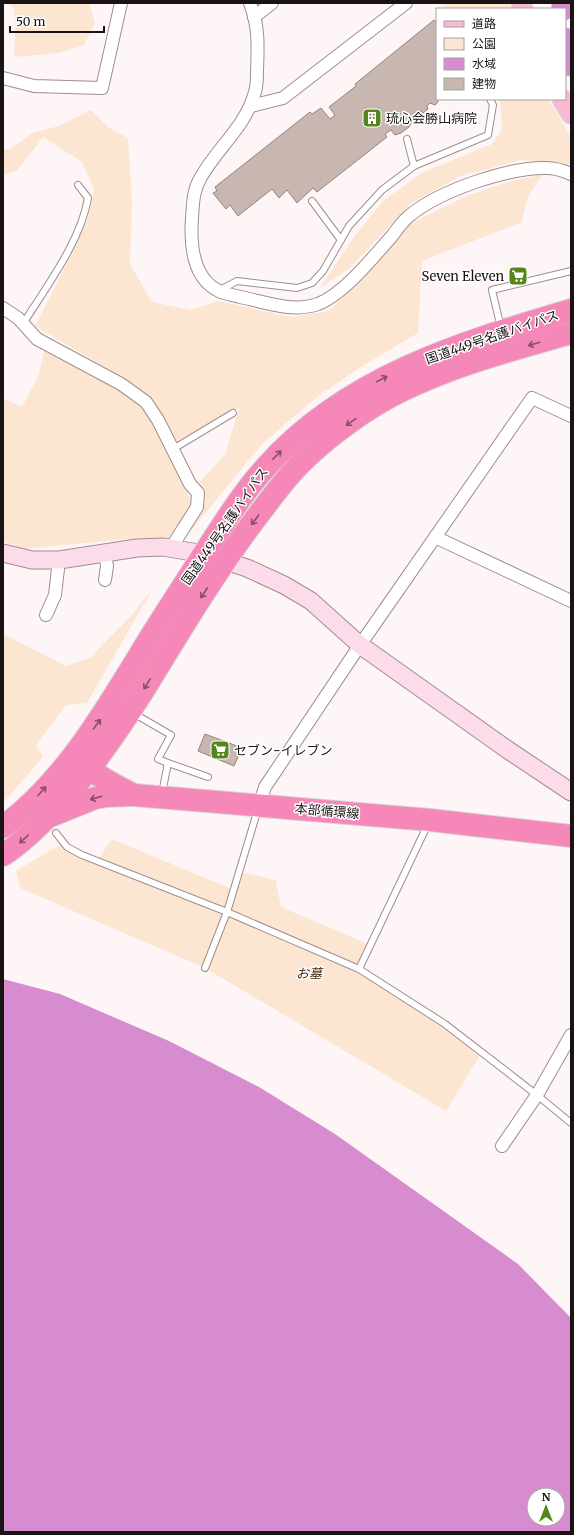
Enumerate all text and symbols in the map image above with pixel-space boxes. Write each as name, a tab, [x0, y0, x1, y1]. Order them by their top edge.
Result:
scale bar	[10, 8, 104, 34]
legend	[436, 8, 566, 100]
text: 50 m	[16, 14, 45, 29]
text: 道路	[472, 16, 496, 31]
text: 公園	[472, 36, 496, 51]
text: 水域	[472, 56, 496, 71]
text: 建物	[472, 76, 496, 91]
building icon: 琉心会勝山病院	[361, 107, 383, 129]
place label: 琉心会勝山病院	[386, 110, 477, 127]
supermarket icon: Seven Eleven	[507, 265, 529, 287]
place label: Seven Eleven	[422, 268, 504, 285]
street label: 国道449号名護バイパス	[423, 306, 561, 368]
one-way arrow	[527, 341, 540, 348]
one-way arrow	[375, 374, 387, 382]
one-way arrow	[346, 418, 357, 426]
one-way arrow	[272, 450, 282, 460]
street label: 国道449号名護バイパス	[178, 464, 272, 588]
one-way arrow	[251, 514, 259, 525]
one-way arrow	[200, 587, 208, 599]
one-way arrow	[143, 678, 151, 690]
one-way arrow	[92, 719, 101, 730]
supermarket icon: セブン-イレブン	[209, 739, 231, 761]
place label: セブン-イレブン	[234, 742, 333, 759]
one-way arrow	[37, 786, 47, 796]
one-way arrow	[89, 795, 102, 803]
street label: 本部循環線	[294, 800, 360, 822]
one-way arrow	[19, 834, 29, 844]
park label: お墓	[296, 965, 324, 982]
north arrow	[526, 1487, 566, 1527]
text: N	[542, 1490, 551, 1504]

